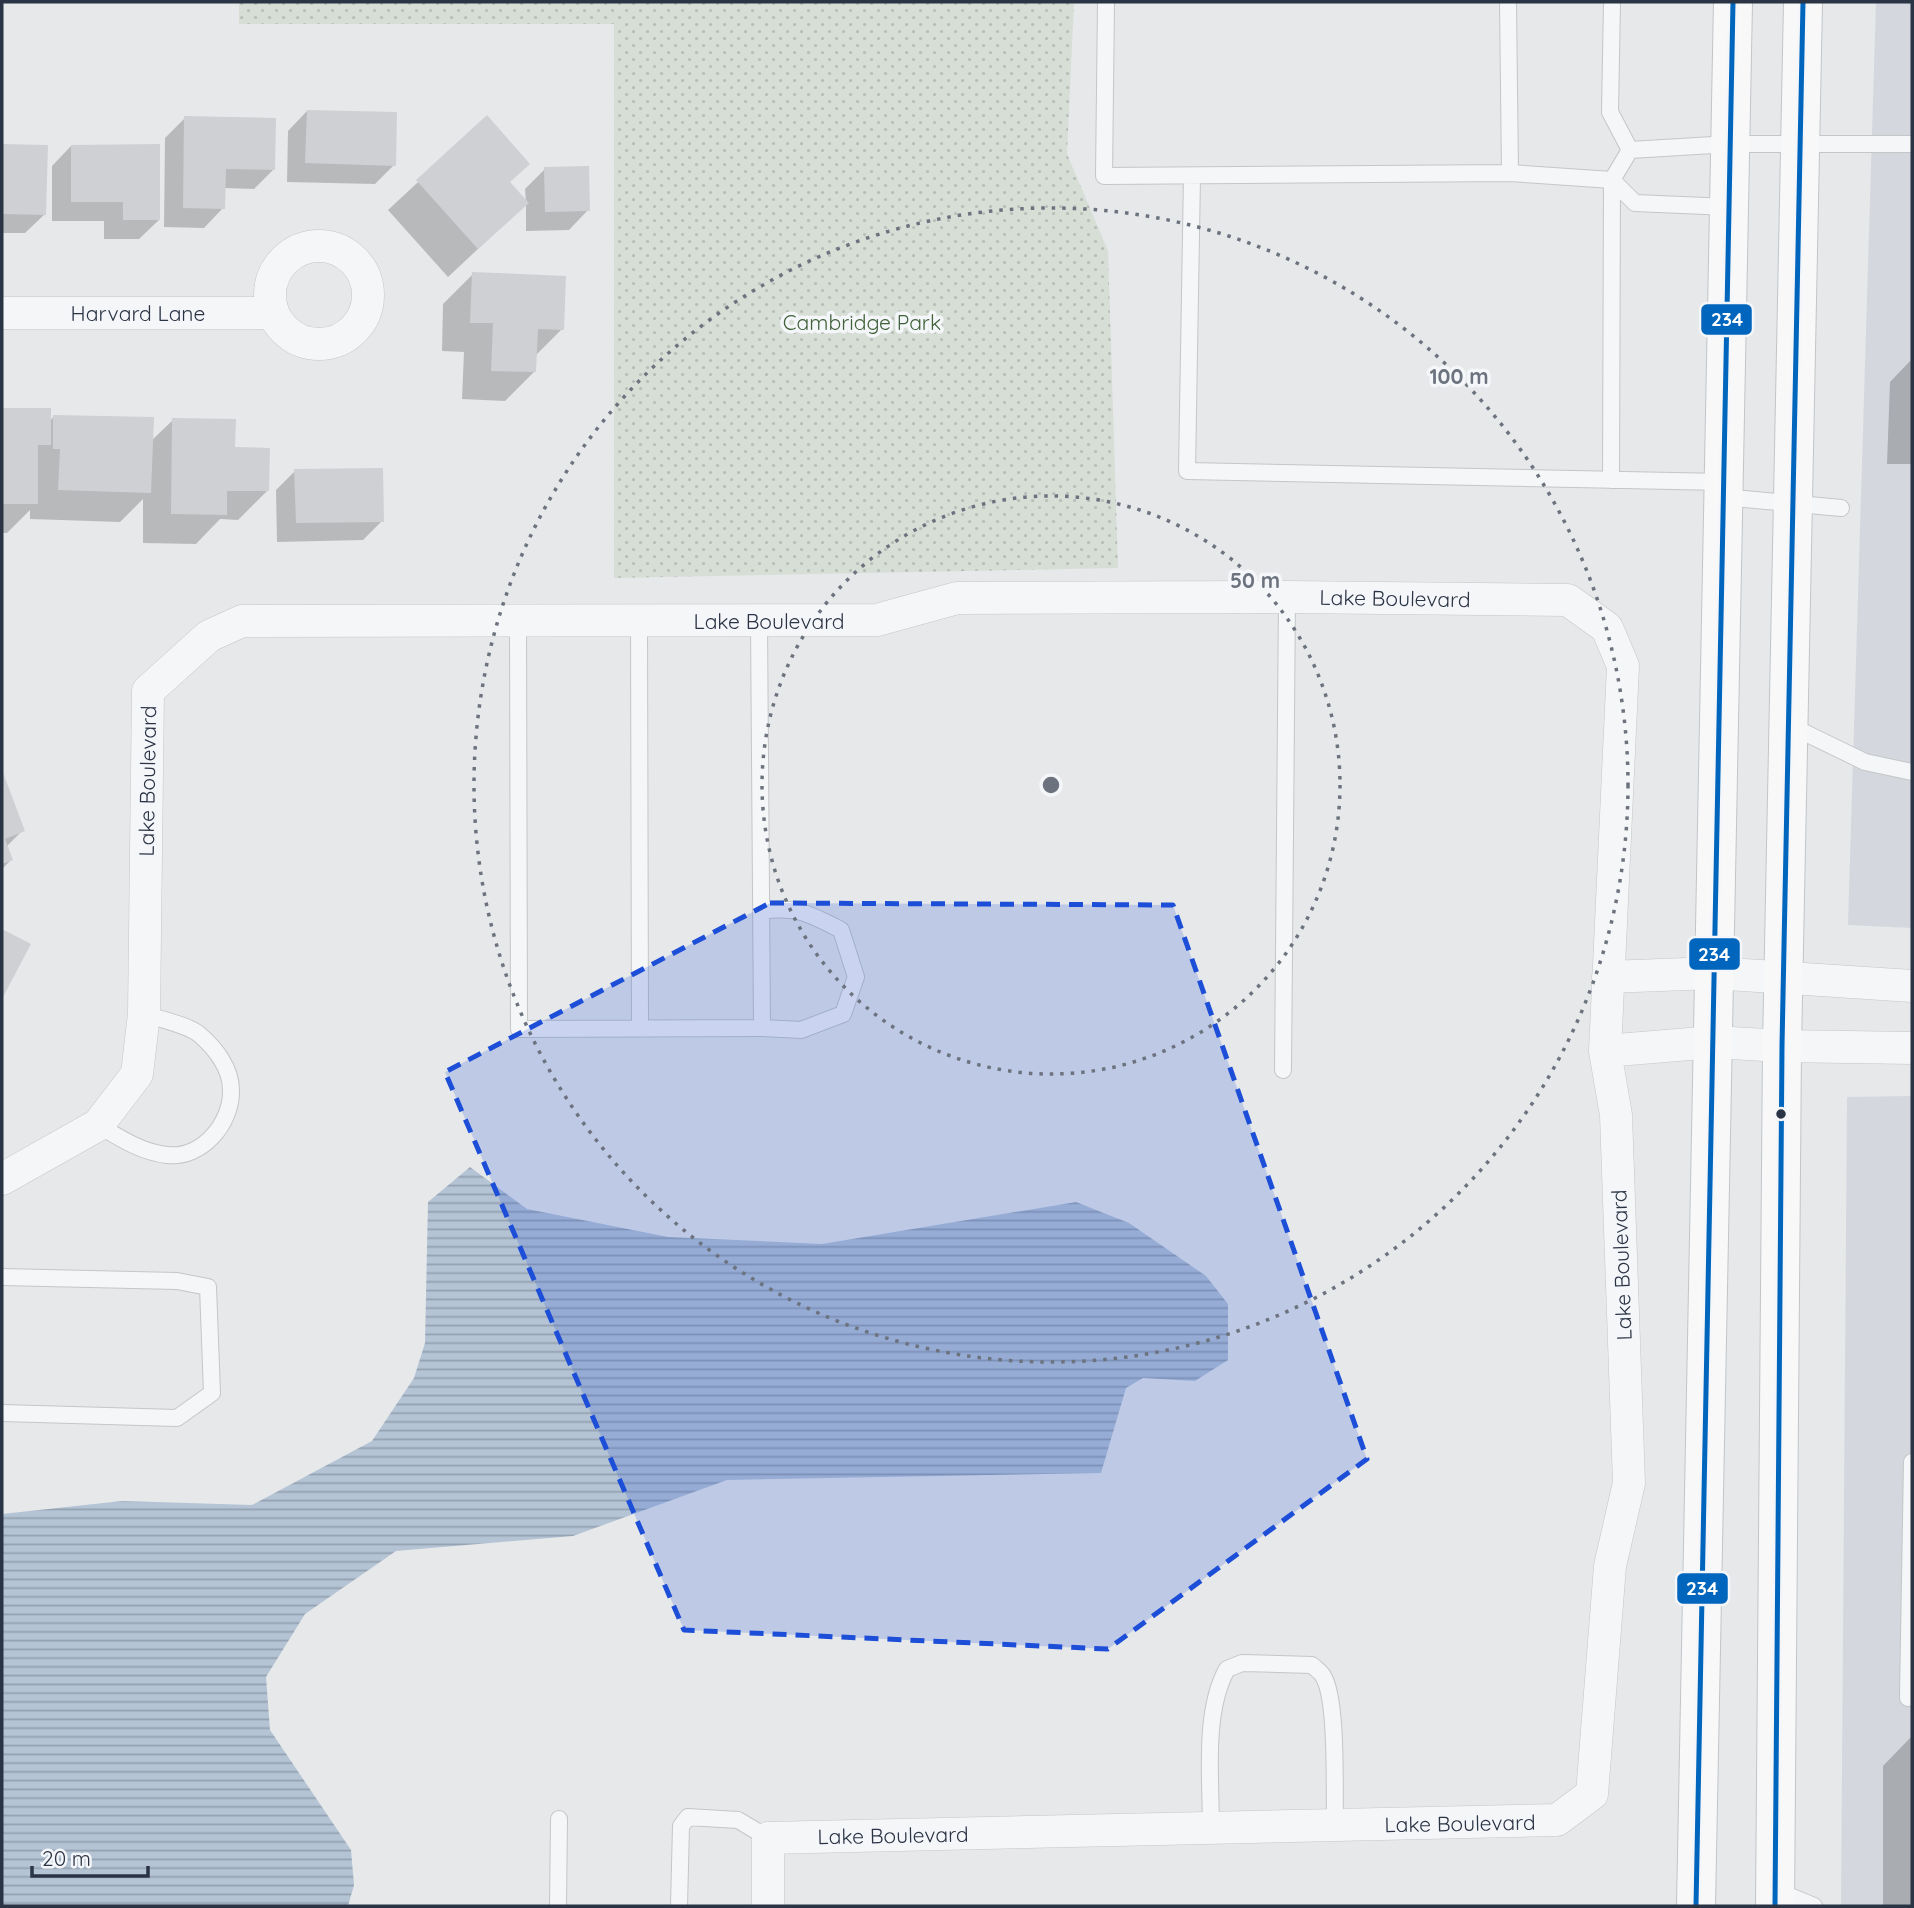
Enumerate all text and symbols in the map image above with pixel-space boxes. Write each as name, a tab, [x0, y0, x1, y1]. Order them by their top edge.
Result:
street label: Harvard Lane	[71, 300, 205, 326]
line badge: 234	[1700, 303, 1753, 336]
text: 234	[1711, 307, 1743, 331]
park label: Cambridge Park	[783, 309, 941, 335]
text: 100 m	[1429, 363, 1489, 389]
text: 50 m	[1230, 567, 1280, 593]
street label: Lake Boulevard	[1319, 584, 1471, 612]
street label: Lake Boulevard	[693, 608, 845, 634]
street label: Lake Boulevard	[133, 705, 161, 857]
centre of rings	[1039, 773, 1063, 797]
line badge: 234	[1688, 937, 1741, 971]
text: 234	[1698, 942, 1730, 966]
unlabelled marker	[1774, 1107, 1788, 1121]
street label: Lake Boulevard	[1605, 1189, 1637, 1341]
line badge: 234	[1676, 1572, 1729, 1605]
text: 234	[1686, 1576, 1718, 1600]
street label: Lake Boulevard	[1384, 1809, 1536, 1837]
street label: Lake Boulevard	[817, 1821, 969, 1849]
scale bar	[32, 1834, 147, 1878]
text: 20 m	[42, 1845, 91, 1871]

